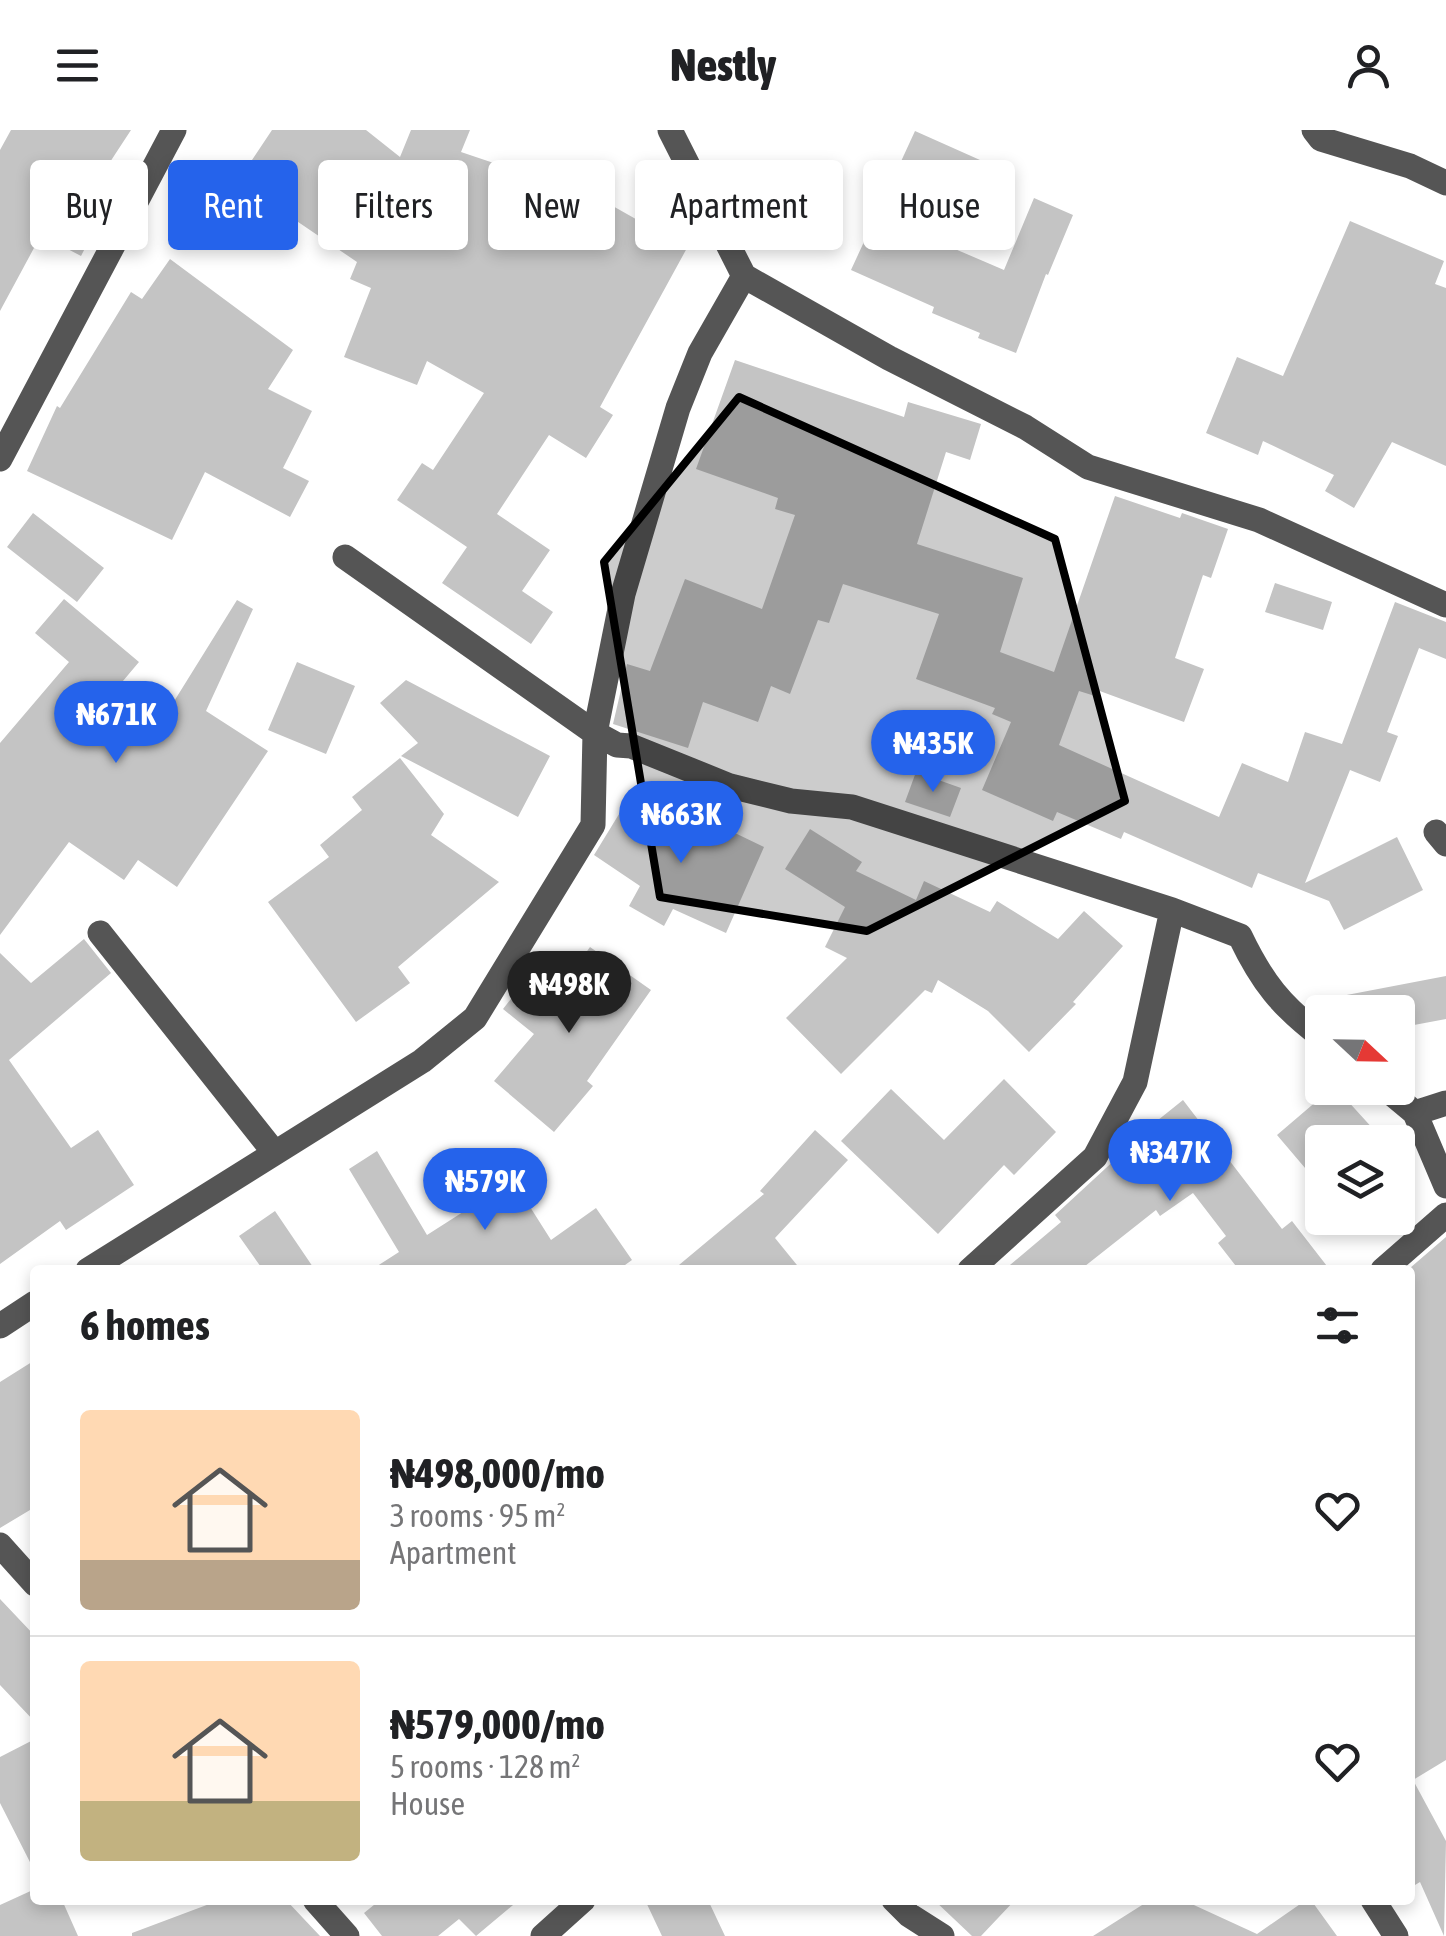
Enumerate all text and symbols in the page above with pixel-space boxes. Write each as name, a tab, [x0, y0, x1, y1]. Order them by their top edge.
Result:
icon: menu	[50, 38, 105, 93]
icon: person	[1341, 38, 1396, 93]
text: Nestly	[670, 39, 776, 91]
chip: Buy	[30, 160, 148, 250]
chip: Rent	[168, 160, 298, 250]
chip: Filters	[318, 160, 468, 250]
chip: New	[488, 160, 615, 250]
chip: Apartment	[635, 160, 843, 250]
chip: House	[863, 160, 1015, 250]
pin: ₦671K	[46, 681, 186, 766]
text: ₦671K	[76, 695, 156, 732]
pin: ₦435K	[863, 710, 1003, 795]
text: ₦435K	[893, 724, 973, 761]
pin: ₦663K	[611, 781, 751, 866]
text: ₦663K	[641, 795, 721, 832]
pin: ₦498K	[499, 951, 639, 1036]
text: ₦498K	[529, 965, 609, 1002]
north arrow	[1305, 995, 1415, 1105]
map controls	[1305, 995, 1415, 1235]
pin: ₦347K	[1100, 1119, 1240, 1204]
button: layers	[1305, 1125, 1415, 1235]
text: ₦347K	[1130, 1133, 1210, 1170]
pin: ₦579K	[415, 1148, 555, 1233]
text: ₦579K	[445, 1162, 525, 1199]
icon: filters	[1310, 1298, 1365, 1353]
text: 6 homes	[80, 1301, 210, 1349]
text: ₦498,000/mo	[390, 1449, 605, 1497]
icon: home	[160, 1450, 280, 1570]
icon: heart	[1310, 1483, 1365, 1538]
text: 3 rooms · 95 m²	[390, 1497, 565, 1534]
text: Apartment	[390, 1534, 516, 1571]
text: ₦579,000/mo	[390, 1700, 605, 1748]
icon: home	[160, 1701, 280, 1821]
icon: heart	[1310, 1734, 1365, 1789]
text: 5 rooms · 128 m²	[390, 1748, 580, 1785]
text: House	[390, 1785, 465, 1822]

